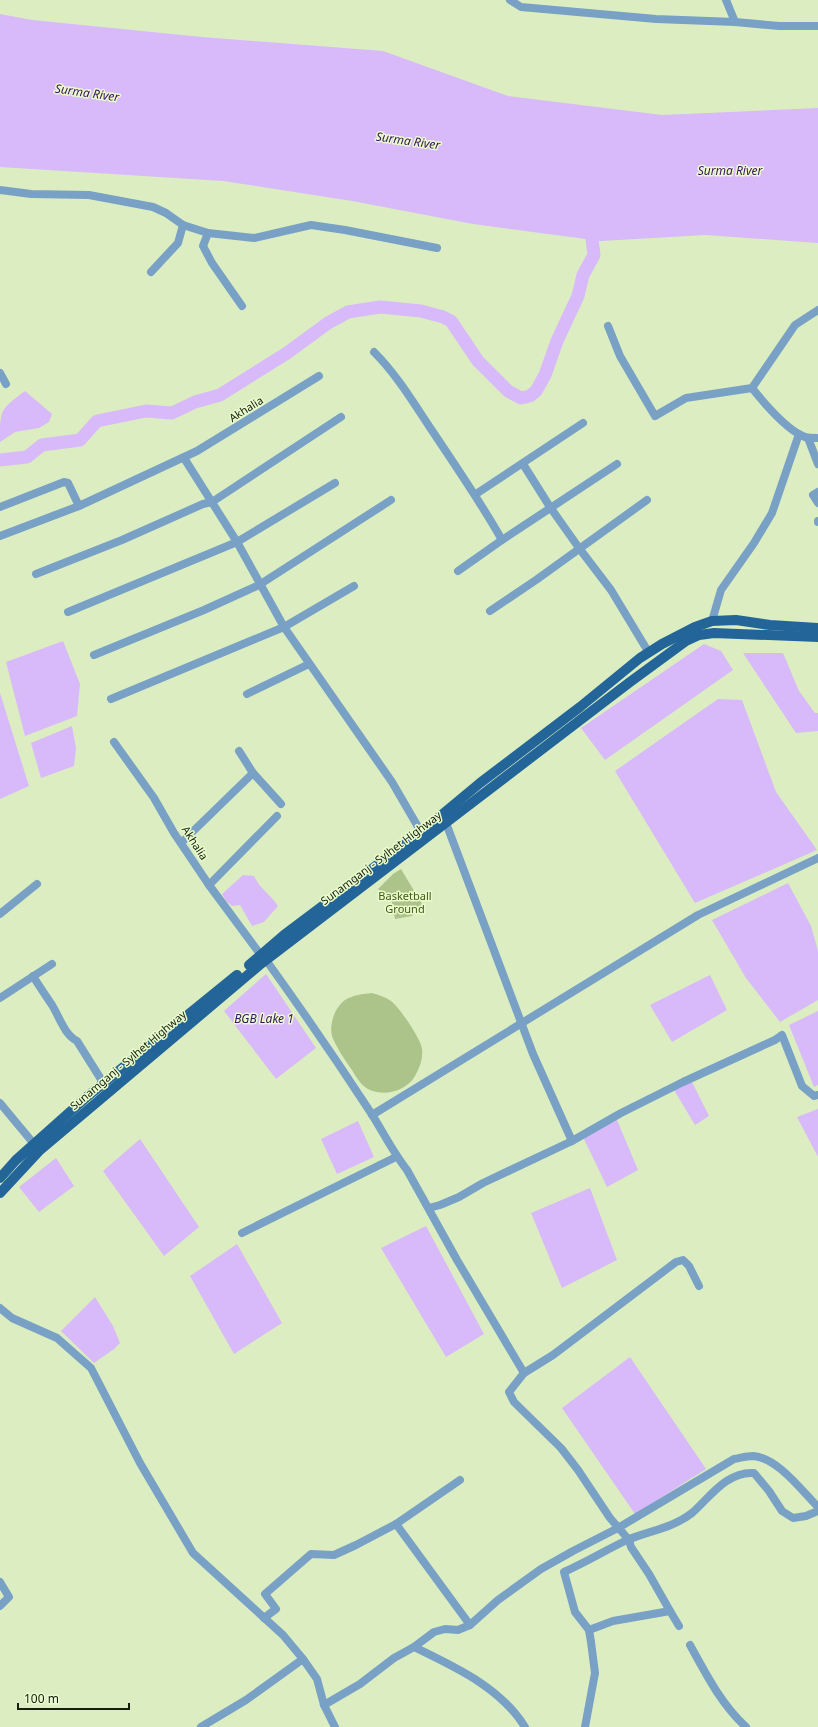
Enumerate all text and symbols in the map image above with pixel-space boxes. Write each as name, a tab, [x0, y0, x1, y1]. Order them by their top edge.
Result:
water label: Surma River	[54, 80, 121, 106]
water label: Surma River	[375, 128, 442, 154]
water label: Surma River	[698, 162, 764, 179]
street label: Akhalia	[226, 392, 266, 425]
street label: Sunamganj - Sylhet Highway	[317, 807, 444, 908]
street label: Akhalia	[179, 823, 212, 863]
park label: Basketball Ground	[378, 888, 432, 916]
street label: Sunamganj - Sylhet Highway	[66, 1006, 189, 1113]
water label: BGB Lake 1	[234, 1010, 294, 1027]
scale bar	[18, 1685, 129, 1711]
text: 100 m	[24, 1690, 59, 1707]

